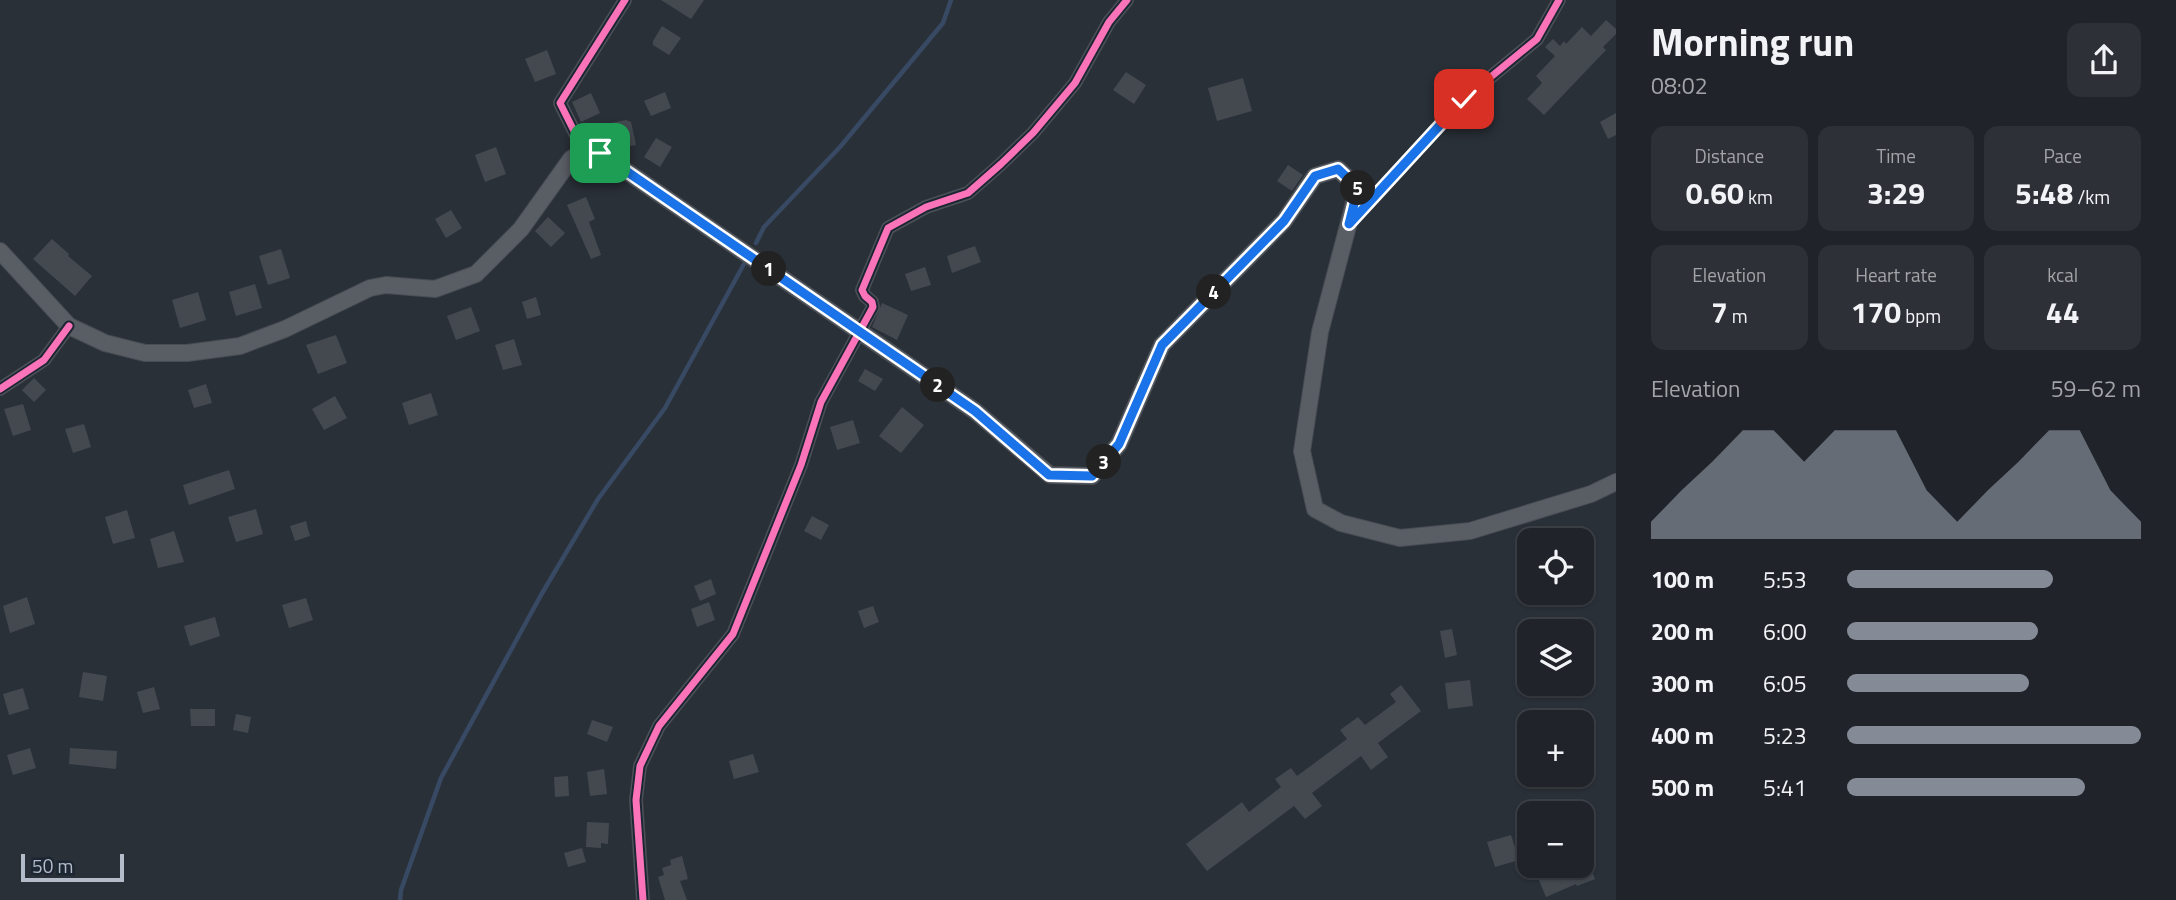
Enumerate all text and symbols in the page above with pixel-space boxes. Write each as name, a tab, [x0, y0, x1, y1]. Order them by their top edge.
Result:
text: Morning run	[1651, 13, 1854, 71]
button: share	[2067, 23, 2141, 97]
text: 08:02	[1651, 68, 1708, 103]
pin	[1434, 69, 1494, 129]
icon: check	[1445, 80, 1483, 118]
pin	[570, 123, 630, 183]
icon: arrive	[581, 134, 619, 172]
text: Distance	[1695, 141, 1764, 170]
text: Time	[1876, 141, 1916, 170]
text: Pace	[2043, 141, 2082, 170]
pin: 5	[1340, 170, 1376, 206]
text: 0.60	[1686, 170, 1744, 216]
text: 3:29	[1867, 170, 1925, 216]
text: 5:48	[2015, 170, 2073, 216]
text: 5	[1352, 173, 1363, 202]
text: km	[1744, 182, 1773, 211]
text: /km	[2073, 182, 2110, 211]
pin: 1	[752, 252, 786, 286]
text: 1	[763, 254, 774, 283]
text: Elevation	[1692, 260, 1766, 289]
text: Heart rate	[1855, 260, 1937, 289]
text: kcal	[2047, 260, 2078, 289]
pin: 4	[1196, 274, 1232, 310]
text: 4	[1208, 277, 1219, 306]
text: 7	[1711, 289, 1728, 335]
text: 170	[1851, 289, 1901, 335]
text: 44	[2046, 289, 2079, 335]
text: m	[1728, 301, 1748, 330]
text: bpm	[1901, 301, 1941, 330]
pin: 2	[920, 368, 956, 402]
text: 2	[932, 370, 943, 399]
text: Elevation	[1651, 371, 1740, 406]
text: 59–62 m	[2051, 371, 2141, 406]
pin: 3	[1086, 444, 1122, 480]
text: 3	[1098, 447, 1109, 476]
map controls	[1517, 528, 1594, 878]
button: locate	[1517, 528, 1594, 605]
text: 100 m	[1651, 562, 1714, 597]
text: 5:53	[1763, 562, 1807, 597]
text: 200 m	[1651, 614, 1714, 649]
text: 6:00	[1763, 614, 1807, 649]
button: layers	[1517, 619, 1594, 696]
text: 300 m	[1651, 666, 1714, 701]
text: 6:05	[1763, 666, 1807, 701]
button: +	[1517, 710, 1594, 787]
text: 400 m	[1651, 718, 1714, 753]
text: 5:23	[1763, 718, 1807, 753]
text: 500 m	[1651, 770, 1714, 805]
text: 5:41	[1763, 770, 1807, 805]
button: −	[1517, 801, 1594, 878]
scale bar	[21, 851, 124, 883]
text: 50 m	[32, 851, 73, 880]

